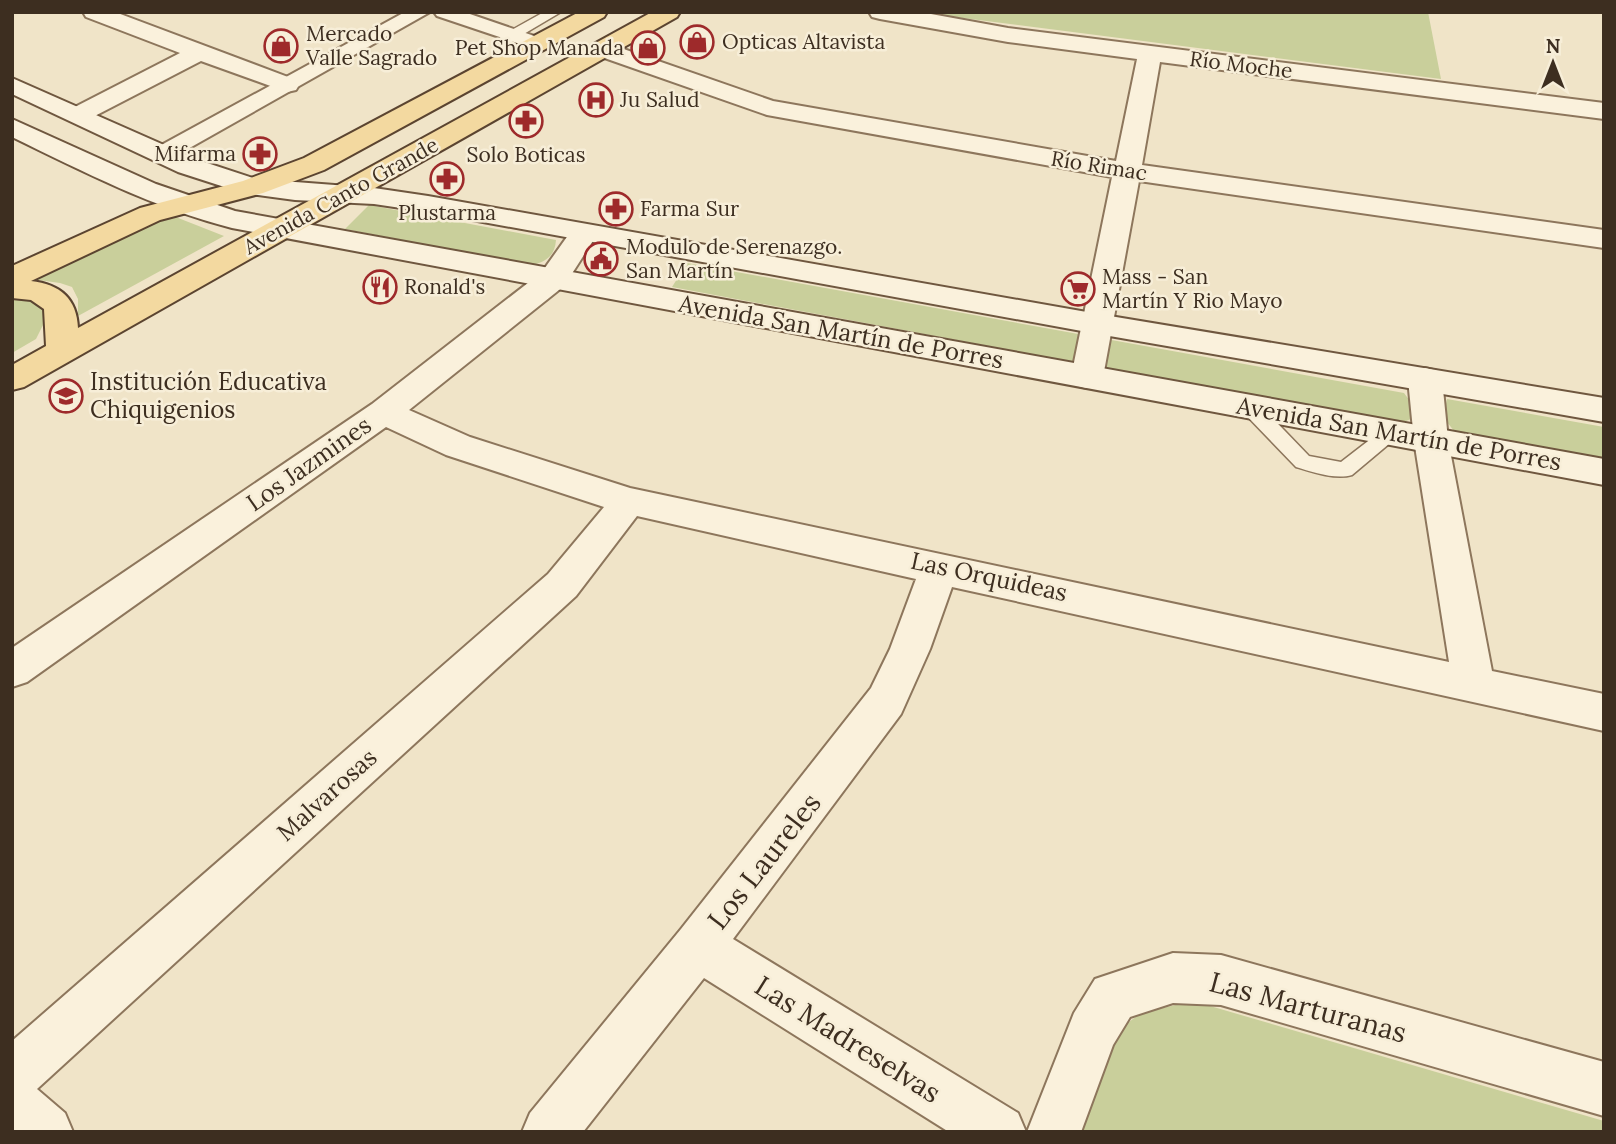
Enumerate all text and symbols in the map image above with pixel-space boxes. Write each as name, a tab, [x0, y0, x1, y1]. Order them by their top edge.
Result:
place label: Mercado Valle Sagrado	[305, 20, 437, 71]
shop icon: Opticas Altavista	[678, 23, 716, 61]
shop icon: Mercado Valle Sagrado	[262, 27, 300, 65]
place label: Opticas Altavista	[722, 28, 885, 55]
north arrow	[1518, 28, 1588, 98]
shop icon: Pet Shop Manada	[629, 29, 667, 67]
place label: Pet Shop Manada	[455, 34, 624, 61]
text: N	[1546, 34, 1561, 58]
street label: Río Moche	[1188, 45, 1294, 84]
hospital icon: Ju Salud	[577, 81, 615, 119]
place label: Ju Salud	[619, 86, 699, 113]
pharmacy icon: Solo Boticas	[507, 102, 545, 140]
street label: Avenida Canto Grande	[238, 131, 443, 261]
pharmacy icon: Mifarma	[241, 135, 279, 173]
place label: Mifarma	[154, 140, 236, 167]
place label: Solo Boticas	[467, 141, 585, 168]
street label: Río Rimac	[1049, 145, 1149, 186]
pharmacy icon: Plustarma	[428, 160, 466, 198]
pharmacy icon: Farma Sur	[597, 190, 635, 228]
place label: Farma Sur	[640, 195, 739, 222]
place label: Plustarma	[398, 199, 496, 226]
place label: Modulo de Serenazgo. San Martín	[626, 233, 842, 284]
public building icon: Modulo de Serenazgo. San Martín	[582, 240, 620, 278]
place label: Mass - San Martín Y Rio Mayo	[1102, 263, 1282, 314]
restaurant icon: Ronald's	[361, 268, 399, 306]
supermarket icon: Mass - San Martín Y Rio Mayo	[1059, 270, 1097, 308]
place label: Ronald's	[404, 273, 485, 300]
street label: Avenida San Martín de Porres	[675, 287, 1006, 375]
place label: Institución Educativa Chiquigenios	[90, 366, 327, 425]
school or university icon: Institución Educativa Chiquigenios	[47, 377, 85, 415]
street label: Avenida San Martín de Porres	[1233, 389, 1564, 477]
street label: Los Jazmines	[240, 409, 377, 518]
street label: Las Orquideas	[908, 545, 1070, 608]
street label: Malvarosas	[270, 742, 383, 848]
street label: Los Laureles	[699, 785, 829, 937]
street label: Las Marturanas	[1206, 963, 1410, 1051]
street label: Las Madreselvas	[748, 967, 948, 1111]

